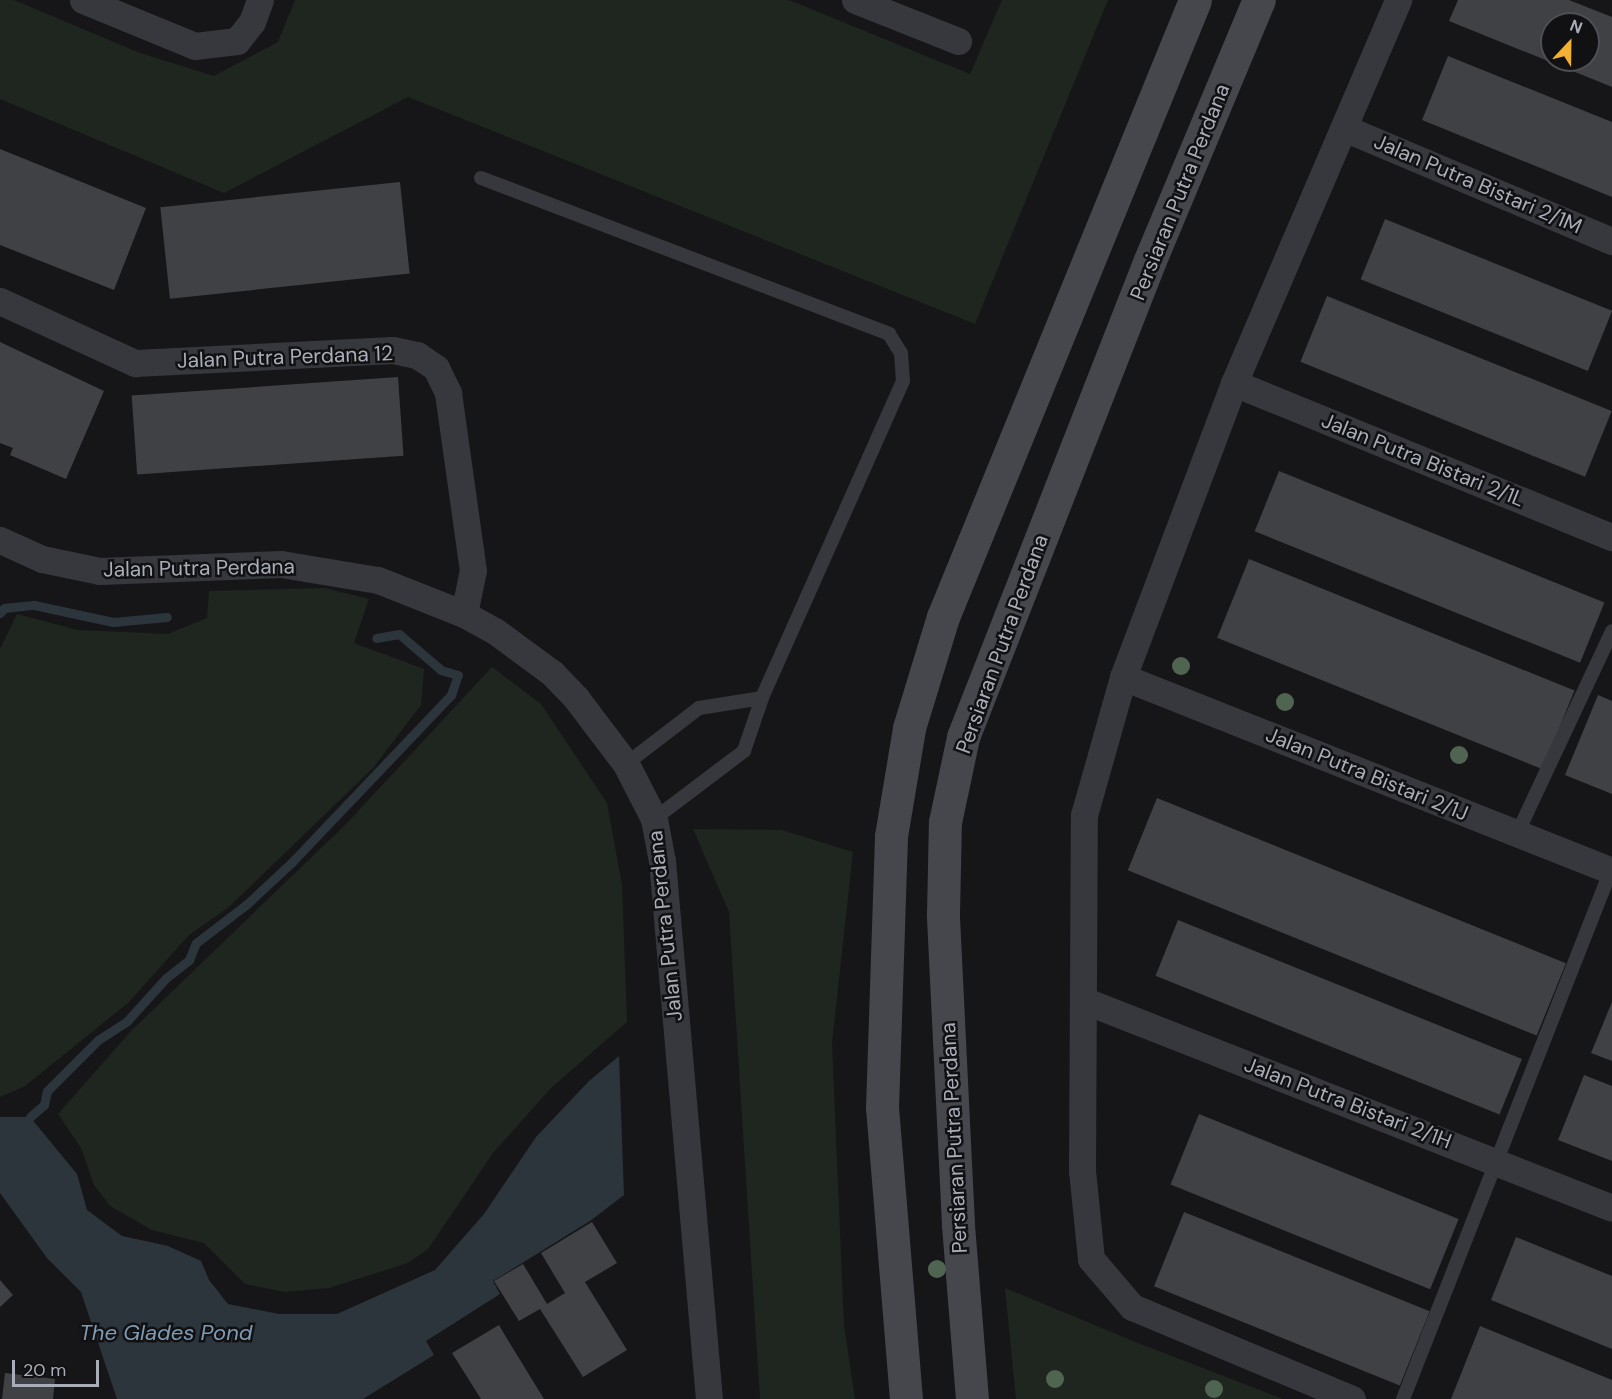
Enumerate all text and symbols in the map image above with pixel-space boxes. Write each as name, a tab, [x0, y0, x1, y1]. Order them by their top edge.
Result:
north arrow	[1540, 12, 1600, 72]
text: N	[1567, 15, 1586, 39]
street label: Persiaran Putra Perdana	[1125, 80, 1235, 304]
street label: Jalan Putra Bistari 2/1M	[1370, 129, 1586, 239]
street label: Jalan Putra Perdana 12	[177, 341, 393, 373]
street label: Jalan Putra Bistari 2/1L	[1318, 408, 1528, 512]
street label: Persiaran Putra Perdana	[951, 531, 1053, 757]
street label: Jalan Putra Perdana	[103, 554, 295, 582]
street label: Jalan Putra Bistari 2/1J	[1262, 722, 1472, 826]
street label: Jalan Putra Perdana	[642, 829, 688, 1023]
street label: Persiaran Putra Perdana	[935, 1022, 973, 1254]
street label: Jalan Putra Bistari 2/1H	[1241, 1052, 1455, 1154]
water label: The Glades Pond	[80, 1320, 252, 1346]
scale bar	[15, 1348, 102, 1386]
text: 20 m	[23, 1358, 66, 1382]

